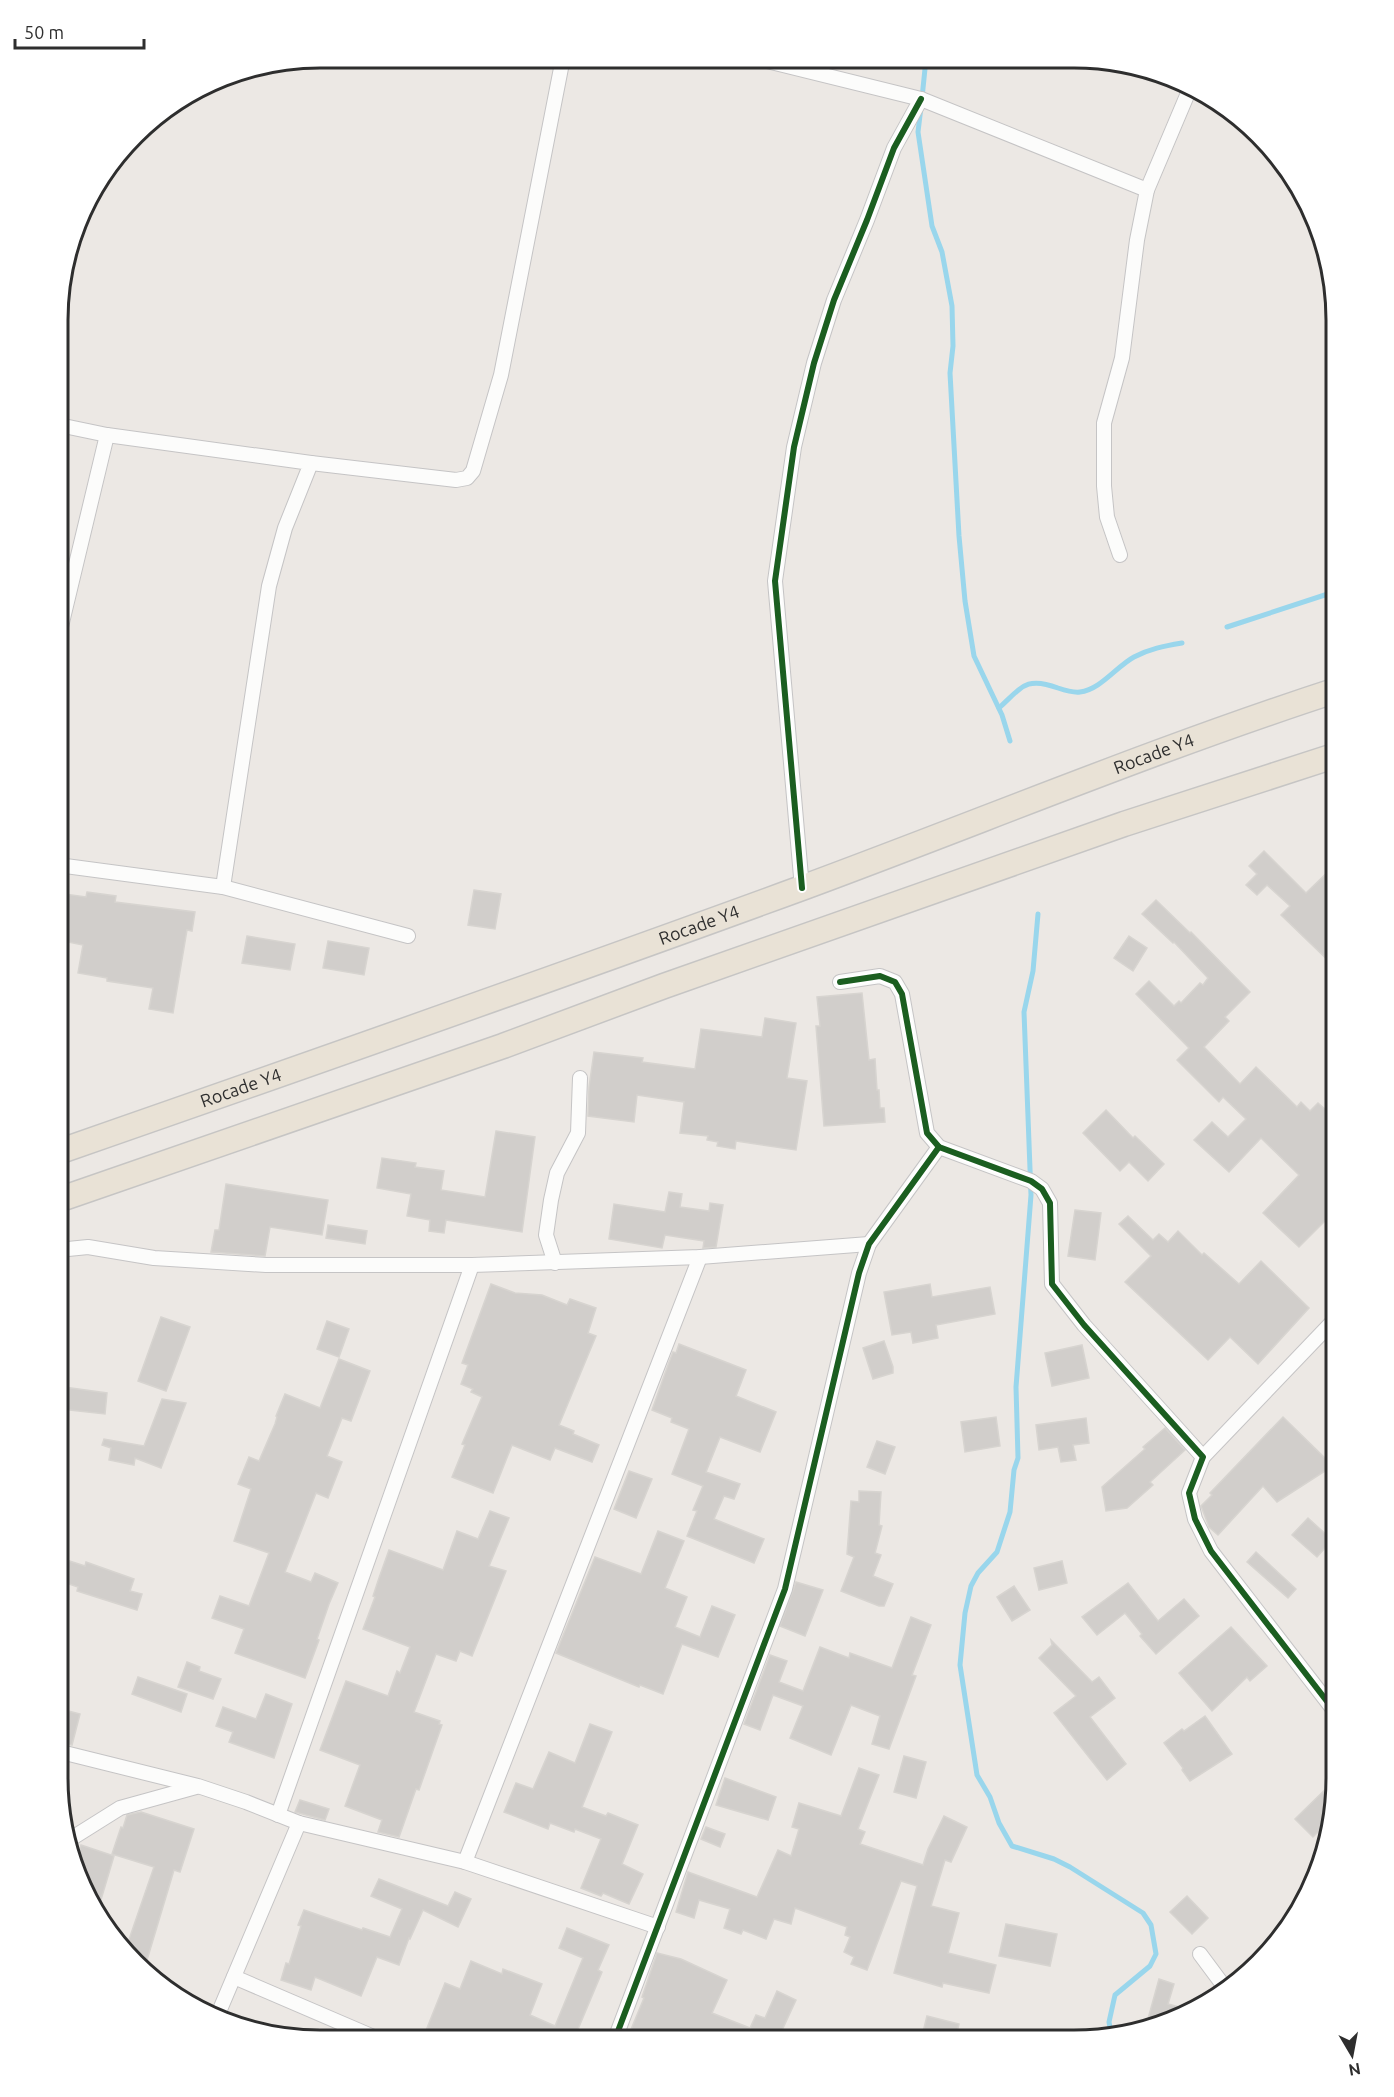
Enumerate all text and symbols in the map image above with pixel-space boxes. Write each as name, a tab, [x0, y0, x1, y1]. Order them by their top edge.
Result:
scale bar	[15, 12, 144, 50]
text: 50 m	[24, 22, 64, 42]
street label: Rocade Y4	[1110, 729, 1197, 777]
street label: Rocade Y4	[656, 901, 742, 948]
street label: Rocade Y4	[198, 1064, 284, 1111]
north arrow	[1322, 2025, 1382, 2085]
text: N	[1347, 2060, 1362, 2080]

